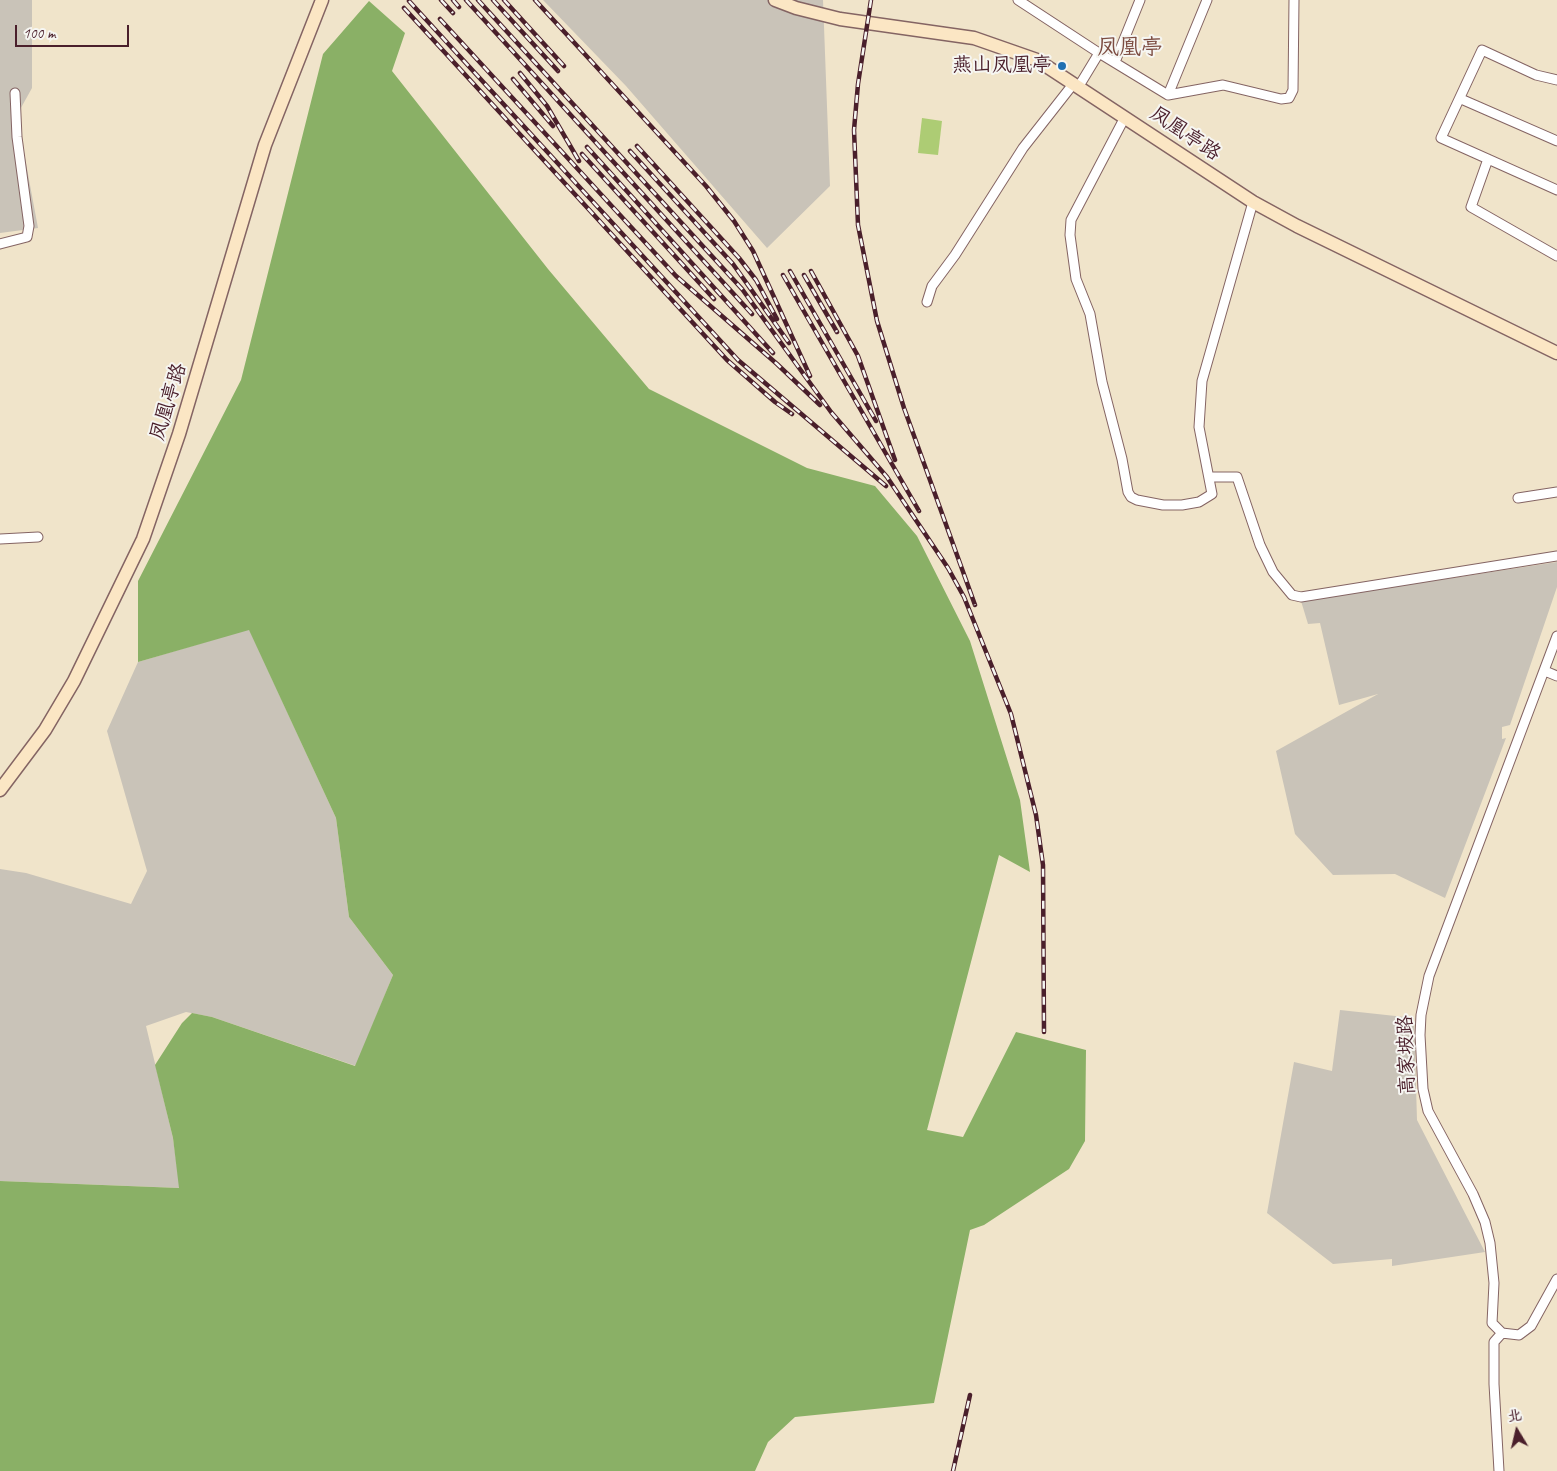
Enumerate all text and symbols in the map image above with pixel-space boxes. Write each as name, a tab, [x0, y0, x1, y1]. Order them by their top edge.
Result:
scale bar	[18, 15, 131, 47]
text: 100 m	[23, 24, 55, 43]
district label: 凤凰亭	[1097, 35, 1163, 61]
place label: 燕山凤凰亭	[952, 54, 1052, 78]
marker: 燕山凤凰亭	[1056, 60, 1068, 72]
street label: 凤凰亭路	[1145, 102, 1225, 166]
street label: 凤凰亭路	[146, 360, 192, 444]
street label: 高家坡路	[1394, 1015, 1420, 1095]
north arrow	[1492, 1406, 1542, 1456]
text: 北	[1506, 1406, 1523, 1425]

